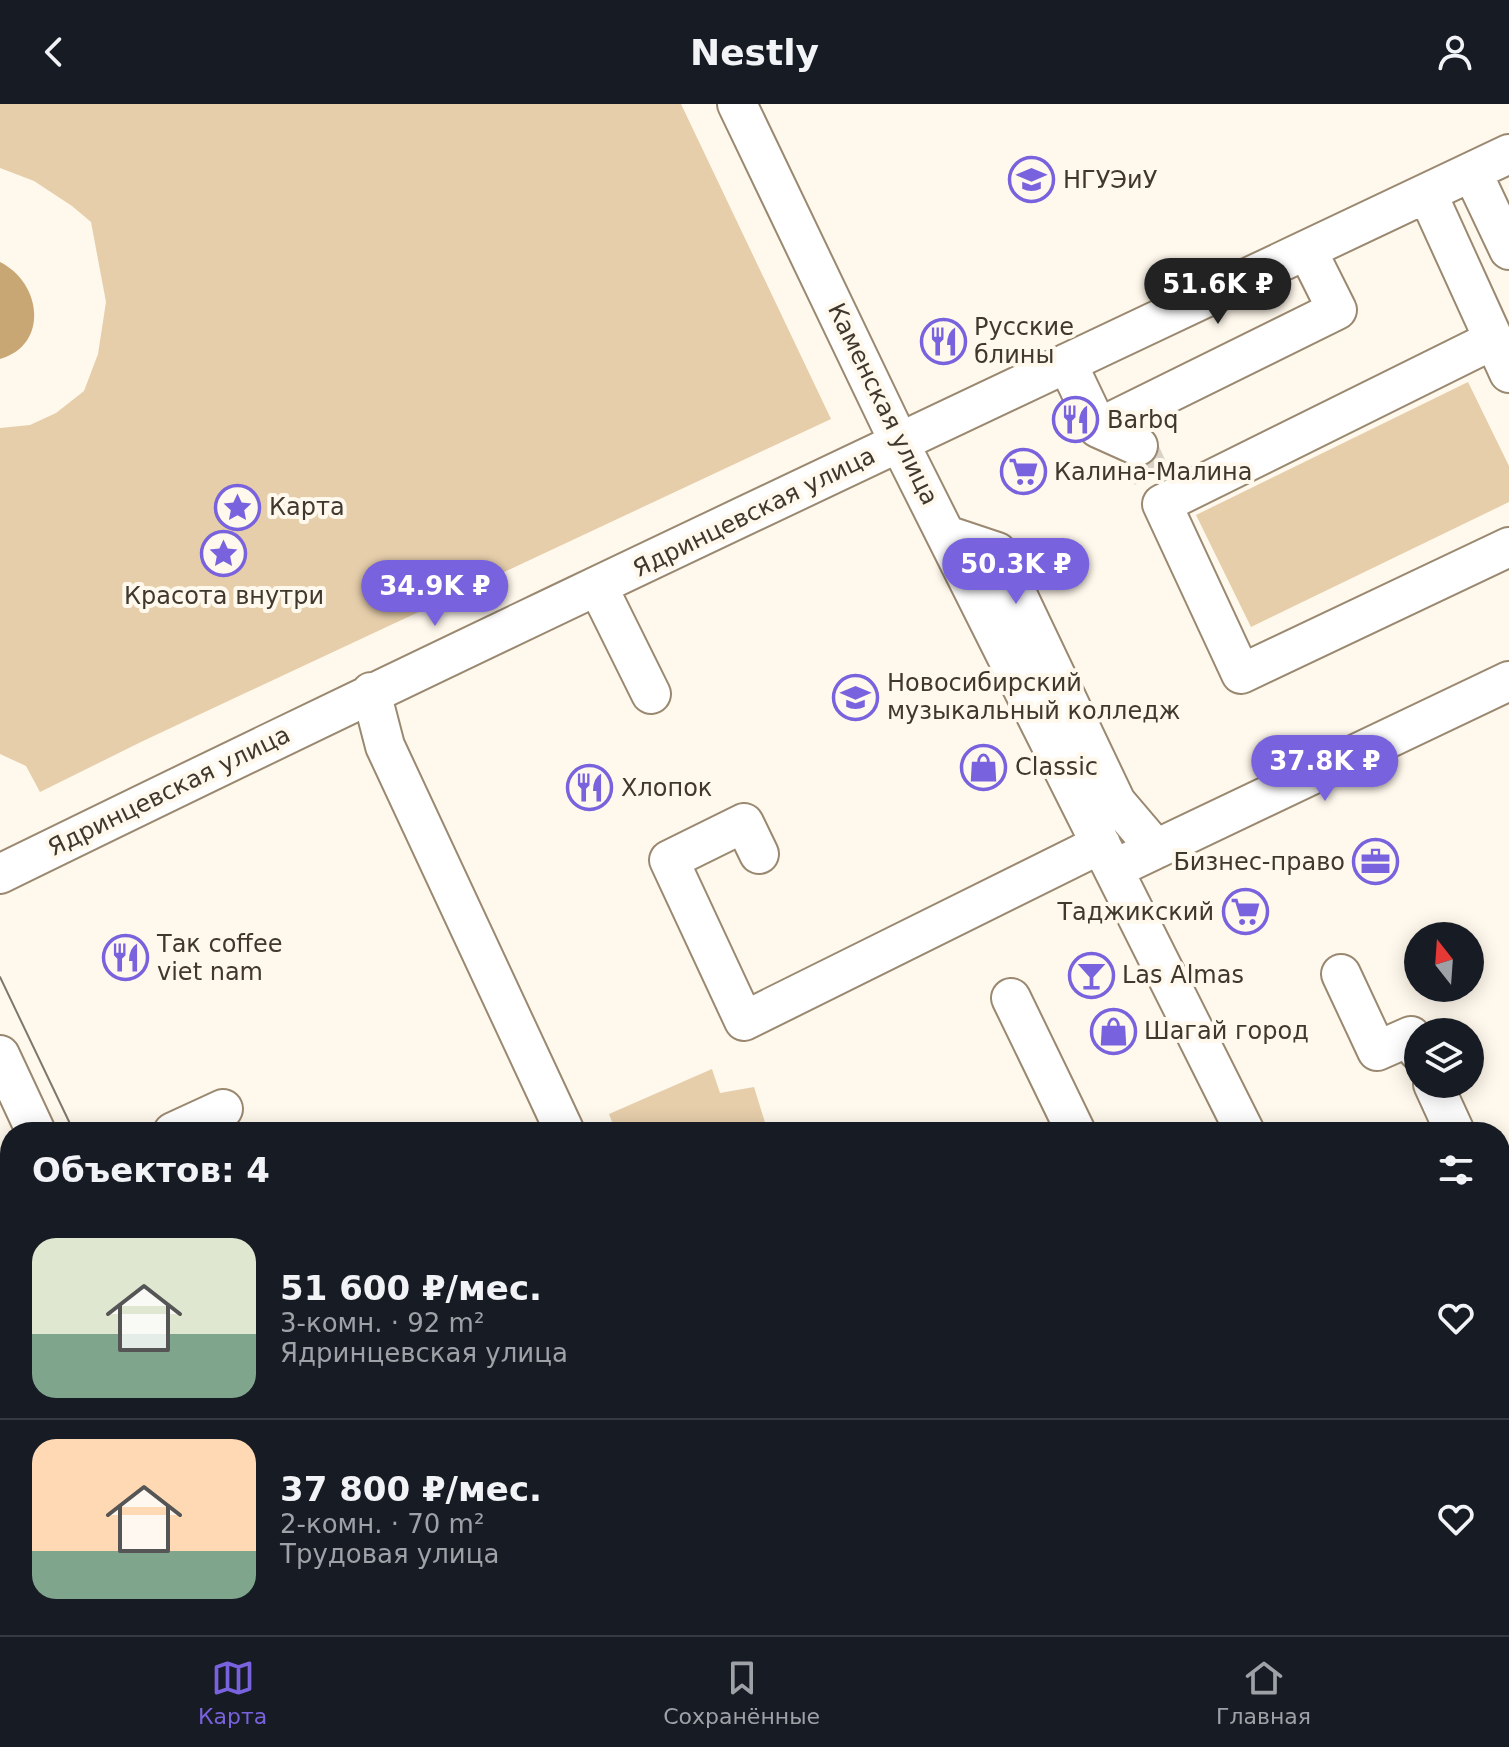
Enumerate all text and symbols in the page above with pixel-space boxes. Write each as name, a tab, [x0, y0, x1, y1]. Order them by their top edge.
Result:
icon: back	[32, 30, 76, 74]
icon: person	[1433, 30, 1477, 74]
text: Nestly	[690, 32, 819, 73]
school or university icon: НГУЭиУ	[1008, 156, 1056, 204]
place label: НГУЭиУ	[1063, 166, 1158, 194]
pin: 51.6K ₽	[1144, 258, 1292, 326]
text: 51.6K ₽	[1162, 269, 1274, 299]
street label: Каменская улица	[822, 299, 944, 509]
place label: Русские блины	[974, 313, 1074, 369]
restaurant icon: Русские блины	[919, 317, 967, 365]
restaurant icon: Barbq	[1052, 396, 1100, 444]
place label: Barbq	[1107, 406, 1179, 434]
street label: Ядринцевская улица	[628, 441, 880, 583]
supermarket icon: Калина-Малина	[999, 448, 1047, 496]
place label: Калина-Малина	[1054, 458, 1253, 486]
place icon: Карта	[214, 483, 262, 531]
place label: Карта	[269, 493, 345, 521]
place icon: Красота внутри	[200, 530, 248, 578]
pin: 50.3K ₽	[942, 538, 1090, 606]
text: 50.3K ₽	[960, 549, 1072, 579]
pin: 34.9K ₽	[361, 560, 509, 628]
text: 34.9K ₽	[379, 571, 491, 601]
place label: Красота внутри	[124, 582, 324, 610]
place label: Новосибирский музыкальный колледж	[887, 669, 1180, 725]
school or university icon: Новосибирский музыкальный колледж	[832, 673, 880, 721]
street label: Ядринцевская улица	[43, 720, 295, 862]
pin: 37.8K ₽	[1251, 735, 1399, 803]
shop icon: Classic	[960, 743, 1008, 791]
text: 37.8K ₽	[1269, 746, 1381, 776]
place label: Classic	[1015, 753, 1098, 781]
restaurant icon: Хлопок	[566, 764, 614, 812]
place label: Хлопок	[621, 774, 712, 802]
office icon: Бизнес-право	[1352, 838, 1400, 886]
place label: Бизнес-право	[1173, 848, 1345, 876]
supermarket icon: Таджикский	[1221, 888, 1269, 936]
place label: Таджикский	[1056, 898, 1214, 926]
north arrow	[1404, 922, 1484, 1002]
map controls	[1404, 922, 1484, 1098]
place label: Так coffee viet nam	[156, 930, 282, 986]
restaurant icon: Так coffee viet nam	[102, 934, 150, 982]
bar icon: Las Almas	[1067, 951, 1115, 999]
place label: Las Almas	[1122, 961, 1244, 989]
shop icon: Шагай город	[1089, 1007, 1137, 1055]
place label: Шагай город	[1144, 1017, 1309, 1045]
button: layers	[1404, 1018, 1484, 1098]
icon: filters	[1434, 1148, 1478, 1192]
text: Объектов: 4	[32, 1150, 270, 1190]
text: 51 600 ₽/мес.	[280, 1268, 542, 1308]
icon: home	[96, 1270, 192, 1366]
icon: heart	[1434, 1296, 1478, 1340]
text: 3-комн. · 92 m²	[280, 1308, 484, 1338]
text: Ядринцевская улица	[280, 1338, 568, 1368]
text: 37 800 ₽/мес.	[280, 1469, 542, 1509]
icon: home	[96, 1471, 192, 1567]
icon: heart	[1434, 1497, 1478, 1541]
text: 2-комн. · 70 m²	[280, 1509, 484, 1539]
text: Трудовая улица	[280, 1539, 499, 1569]
tab: Карта	[198, 1656, 267, 1729]
tab: Сохранённые	[663, 1656, 820, 1729]
tab: Главная	[1216, 1656, 1311, 1729]

